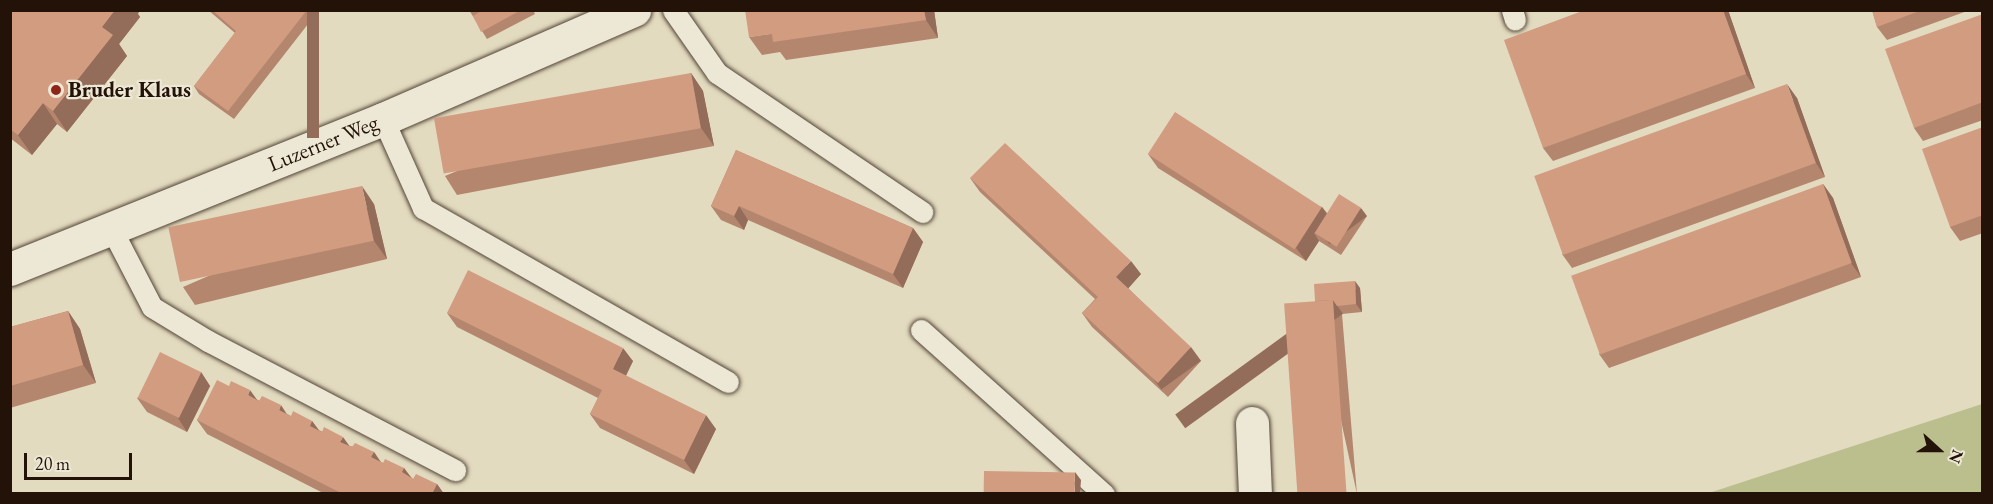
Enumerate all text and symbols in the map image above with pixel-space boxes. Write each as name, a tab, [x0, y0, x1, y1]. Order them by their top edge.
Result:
place label: Bruder Klaus	[68, 77, 191, 103]
marker: Bruder Klaus	[49, 83, 63, 97]
street label: Luzerner Weg	[264, 109, 382, 177]
north arrow	[1909, 420, 1969, 480]
scale bar	[27, 441, 135, 479]
text: N	[1944, 447, 1968, 466]
text: 20 m	[35, 452, 70, 475]

